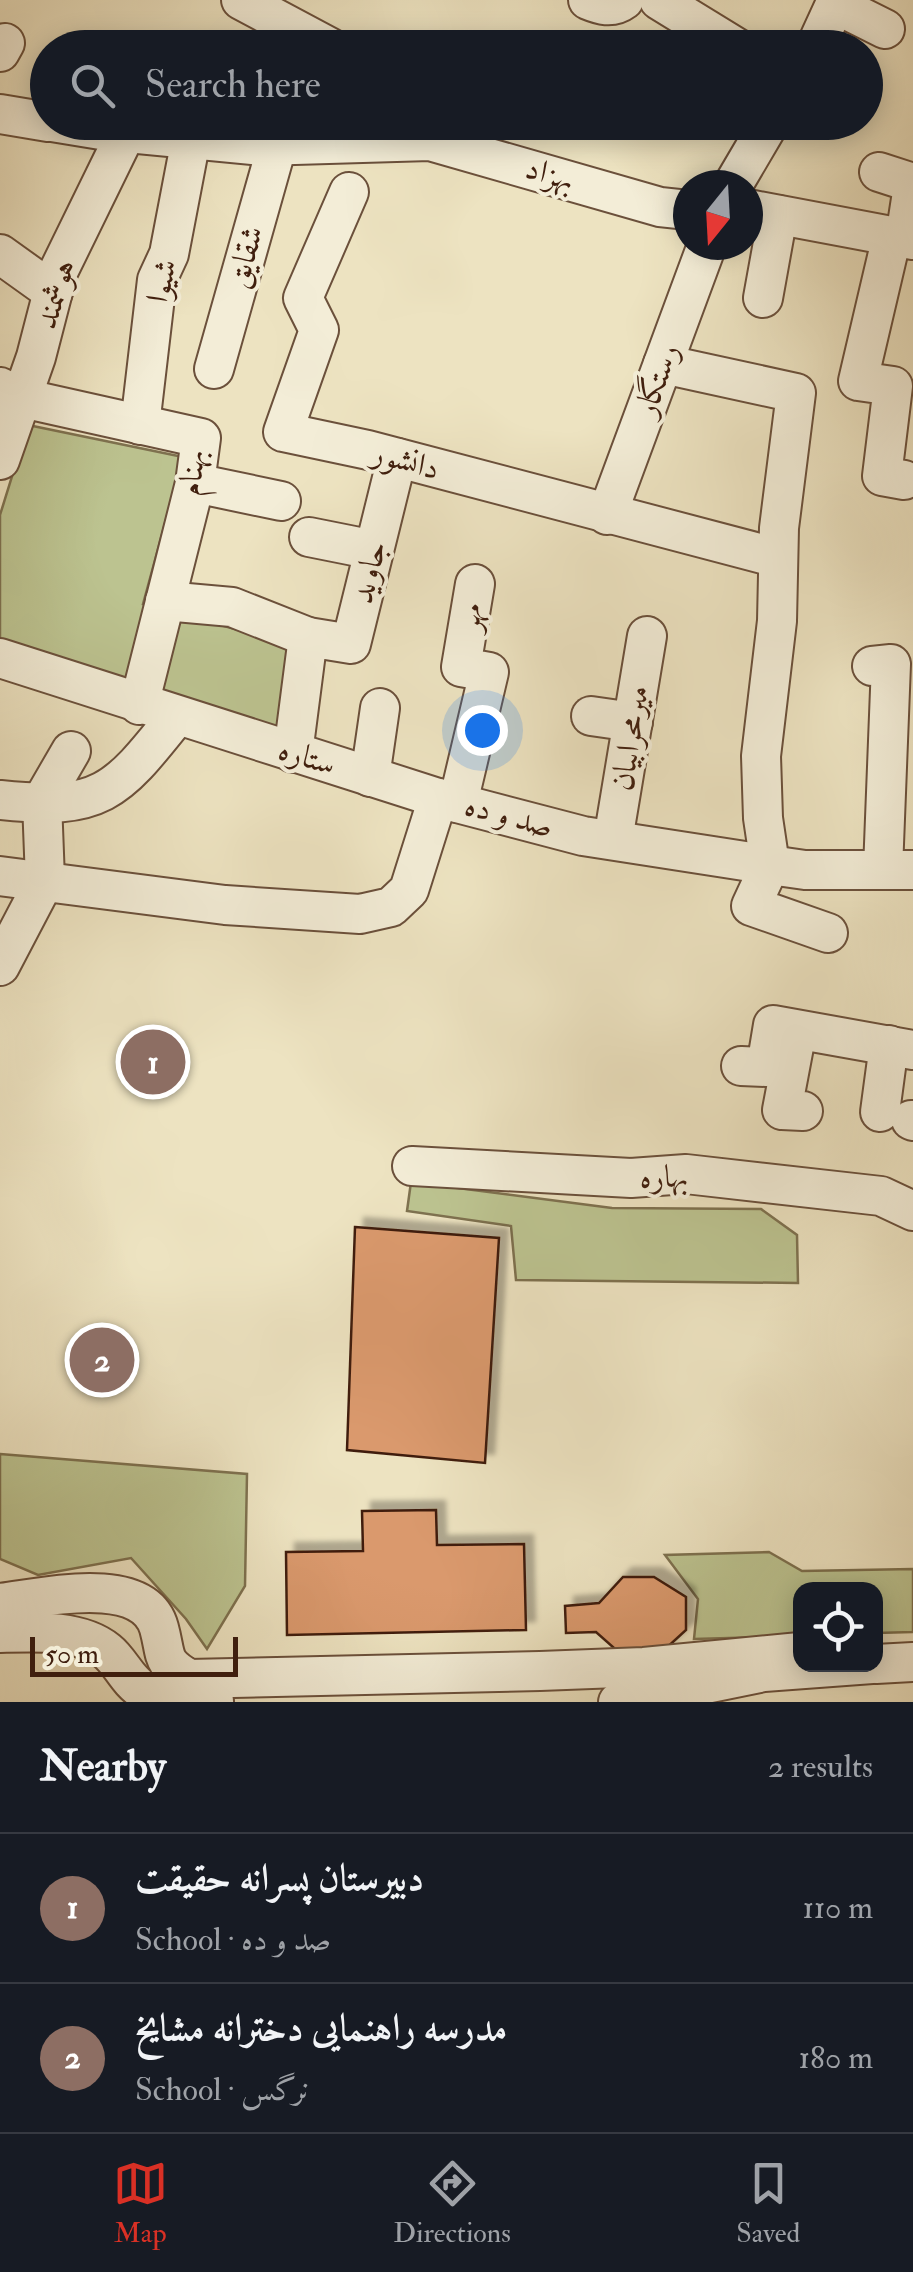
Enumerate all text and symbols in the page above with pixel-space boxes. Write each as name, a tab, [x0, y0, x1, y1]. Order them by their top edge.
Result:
search box	[30, 30, 883, 140]
icon: search	[65, 58, 120, 113]
text: Search here	[145, 61, 321, 109]
street label: بهزاد	[521, 148, 579, 200]
north arrow	[673, 170, 763, 260]
street label: شقایق	[217, 221, 273, 293]
street label: هوشمند	[26, 254, 84, 334]
street label: شیوا	[137, 255, 187, 307]
street label: رستگار	[624, 338, 689, 425]
street label: دانشور	[365, 432, 444, 489]
street label: بهنام	[170, 448, 221, 499]
street label: جاوید	[342, 537, 396, 607]
street label: مهر	[448, 600, 492, 637]
street label: میرمحرابیان	[602, 682, 658, 794]
your location	[457, 705, 508, 756]
street label: ستاره	[273, 729, 341, 785]
street label: صد و ده	[460, 785, 558, 847]
pin: 1	[120, 1024, 186, 1100]
street label: بهاره	[639, 1157, 689, 1197]
pin: 2	[70, 1322, 134, 1398]
map controls	[793, 1582, 883, 1672]
button: locate	[793, 1582, 883, 1672]
scale bar	[30, 1632, 238, 1676]
text: 50 m	[45, 1637, 99, 1672]
text: Nearby	[40, 1741, 166, 1793]
text: 2 results	[768, 1747, 873, 1787]
text: دبیرستان پسرانه حقیقت	[135, 1854, 424, 1902]
text: 1	[67, 1888, 78, 1928]
text: 110 m	[802, 1888, 873, 1928]
text: School · صد و ده	[135, 1920, 331, 1960]
text: مدرسه راهنمایی دخترانه مشایخ	[135, 2004, 507, 2052]
text: 2	[64, 2038, 81, 2078]
text: 180 m	[799, 2038, 873, 2078]
text: School · نرگس	[135, 2070, 309, 2110]
tab: Map	[113, 2156, 168, 2251]
tab: Directions	[393, 2156, 511, 2251]
tab: Saved	[736, 2156, 800, 2251]

